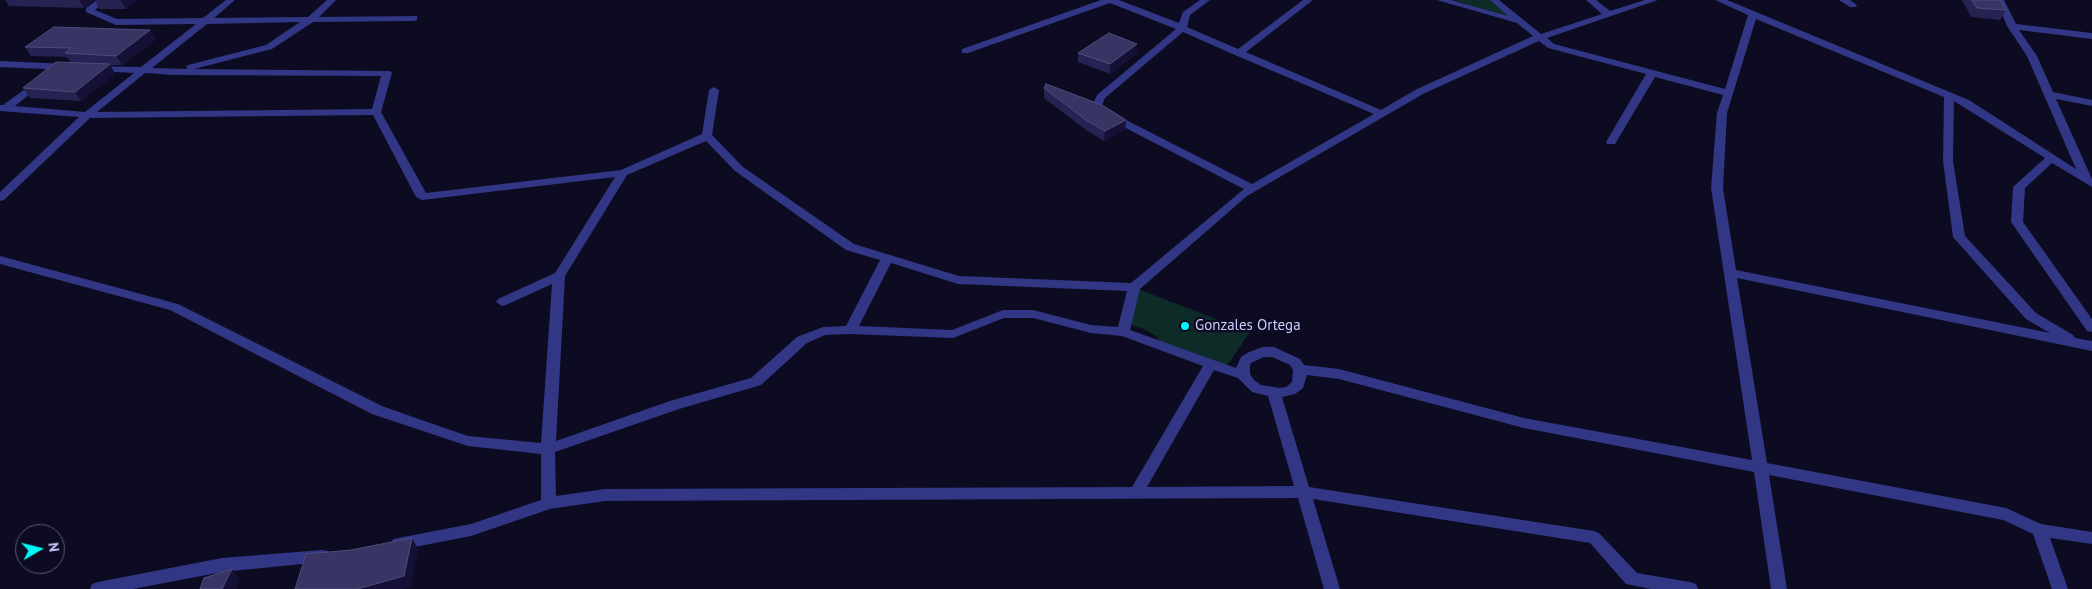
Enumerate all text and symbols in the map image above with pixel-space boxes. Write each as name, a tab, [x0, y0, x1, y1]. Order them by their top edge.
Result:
place label: Gonzales Ortega	[1195, 317, 1301, 335]
marker: Gonzales Ortega	[1179, 320, 1191, 332]
north arrow	[15, 524, 65, 574]
text: N	[44, 541, 63, 553]

